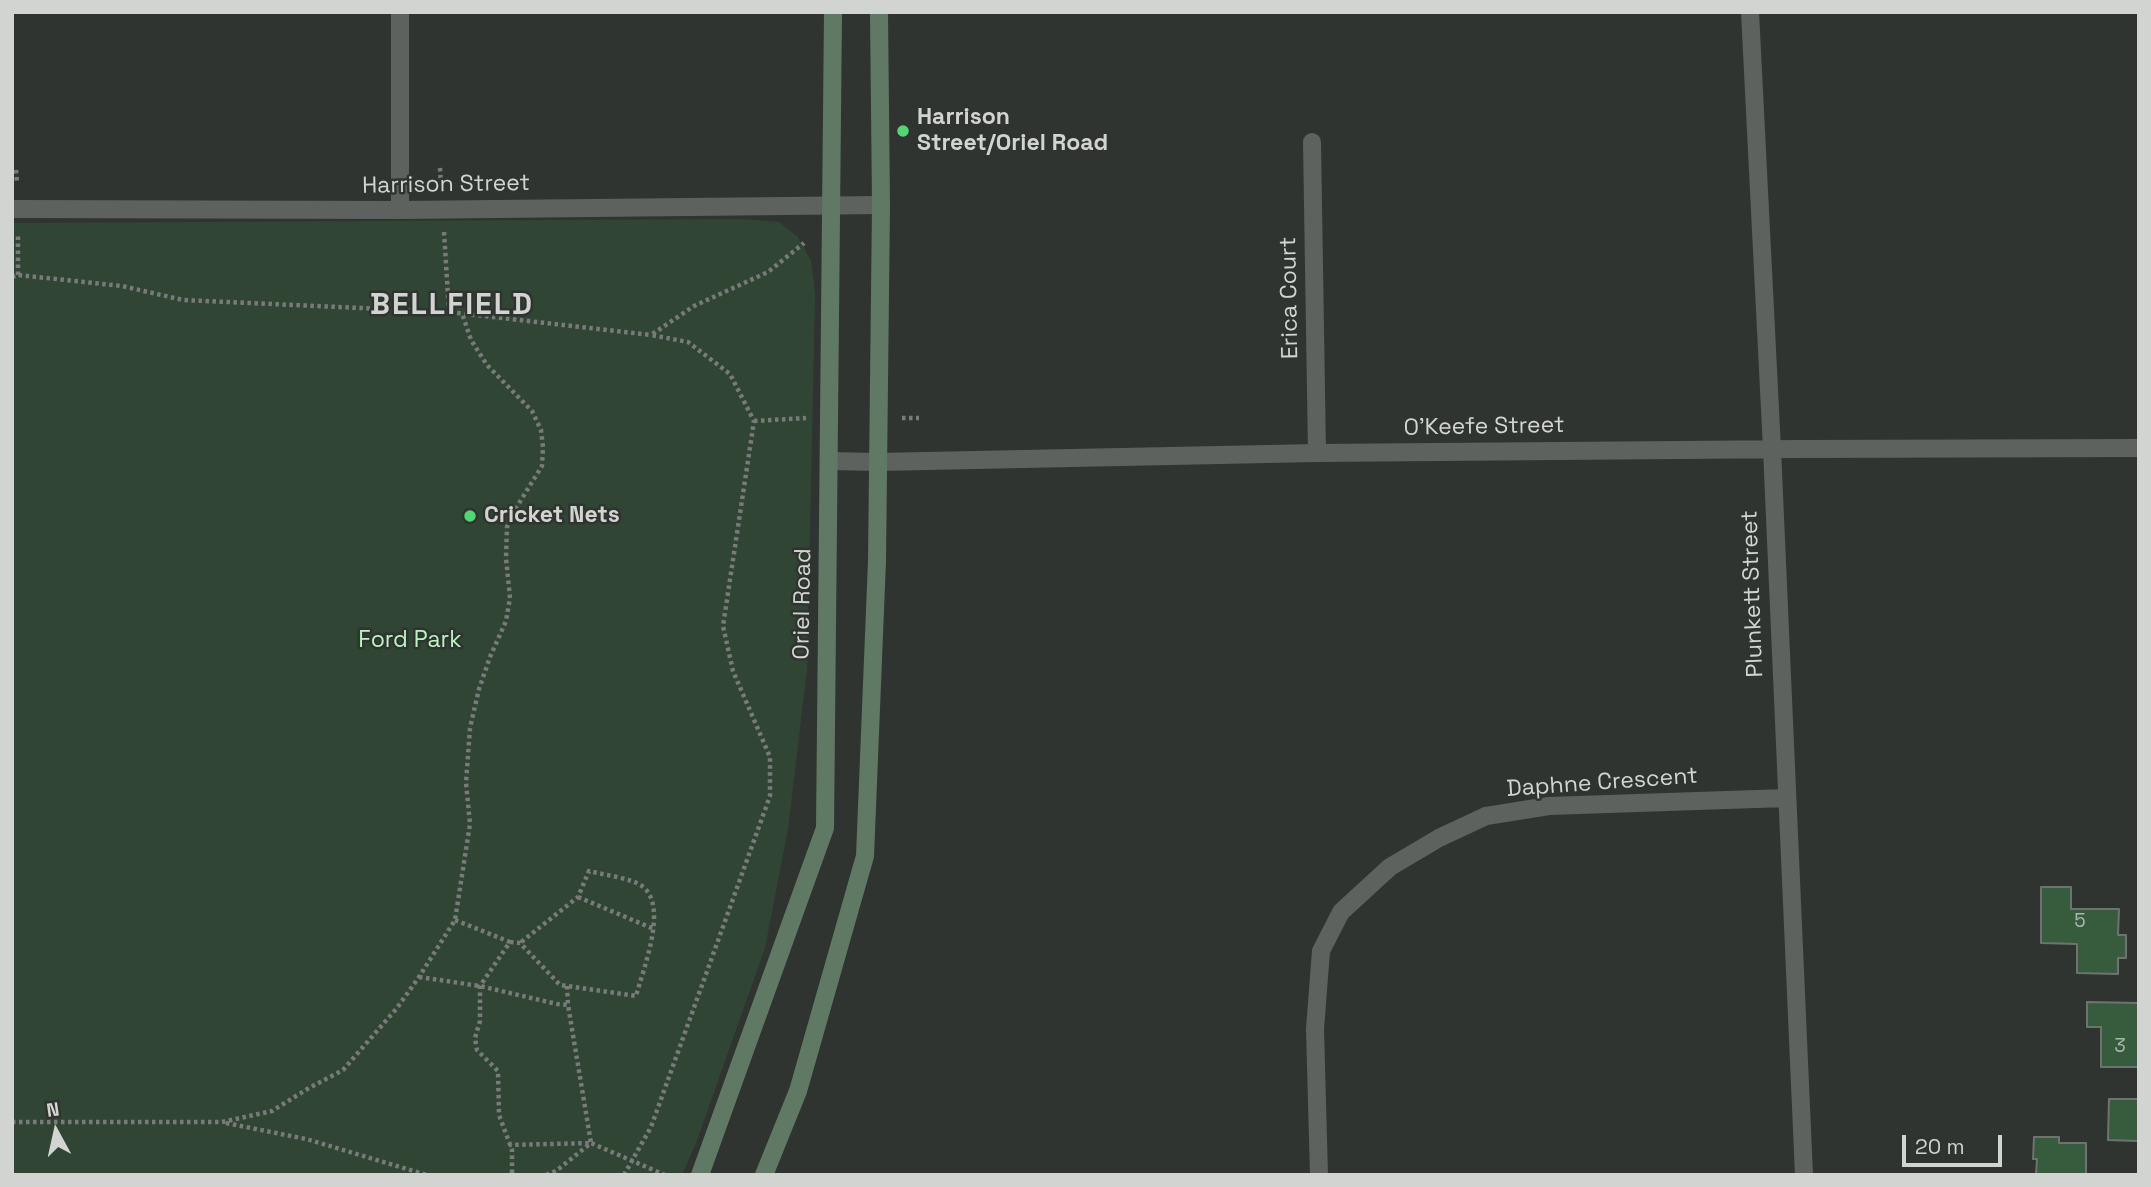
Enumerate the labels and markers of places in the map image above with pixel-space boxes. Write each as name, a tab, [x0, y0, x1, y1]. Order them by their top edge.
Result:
place label: Harrison Street/Oriel Road	[917, 104, 1108, 158]
marker: Harrison Street/Oriel Road	[895, 123, 911, 139]
place label: Cricket Nets	[484, 502, 620, 530]
marker: Cricket Nets	[462, 508, 478, 524]

